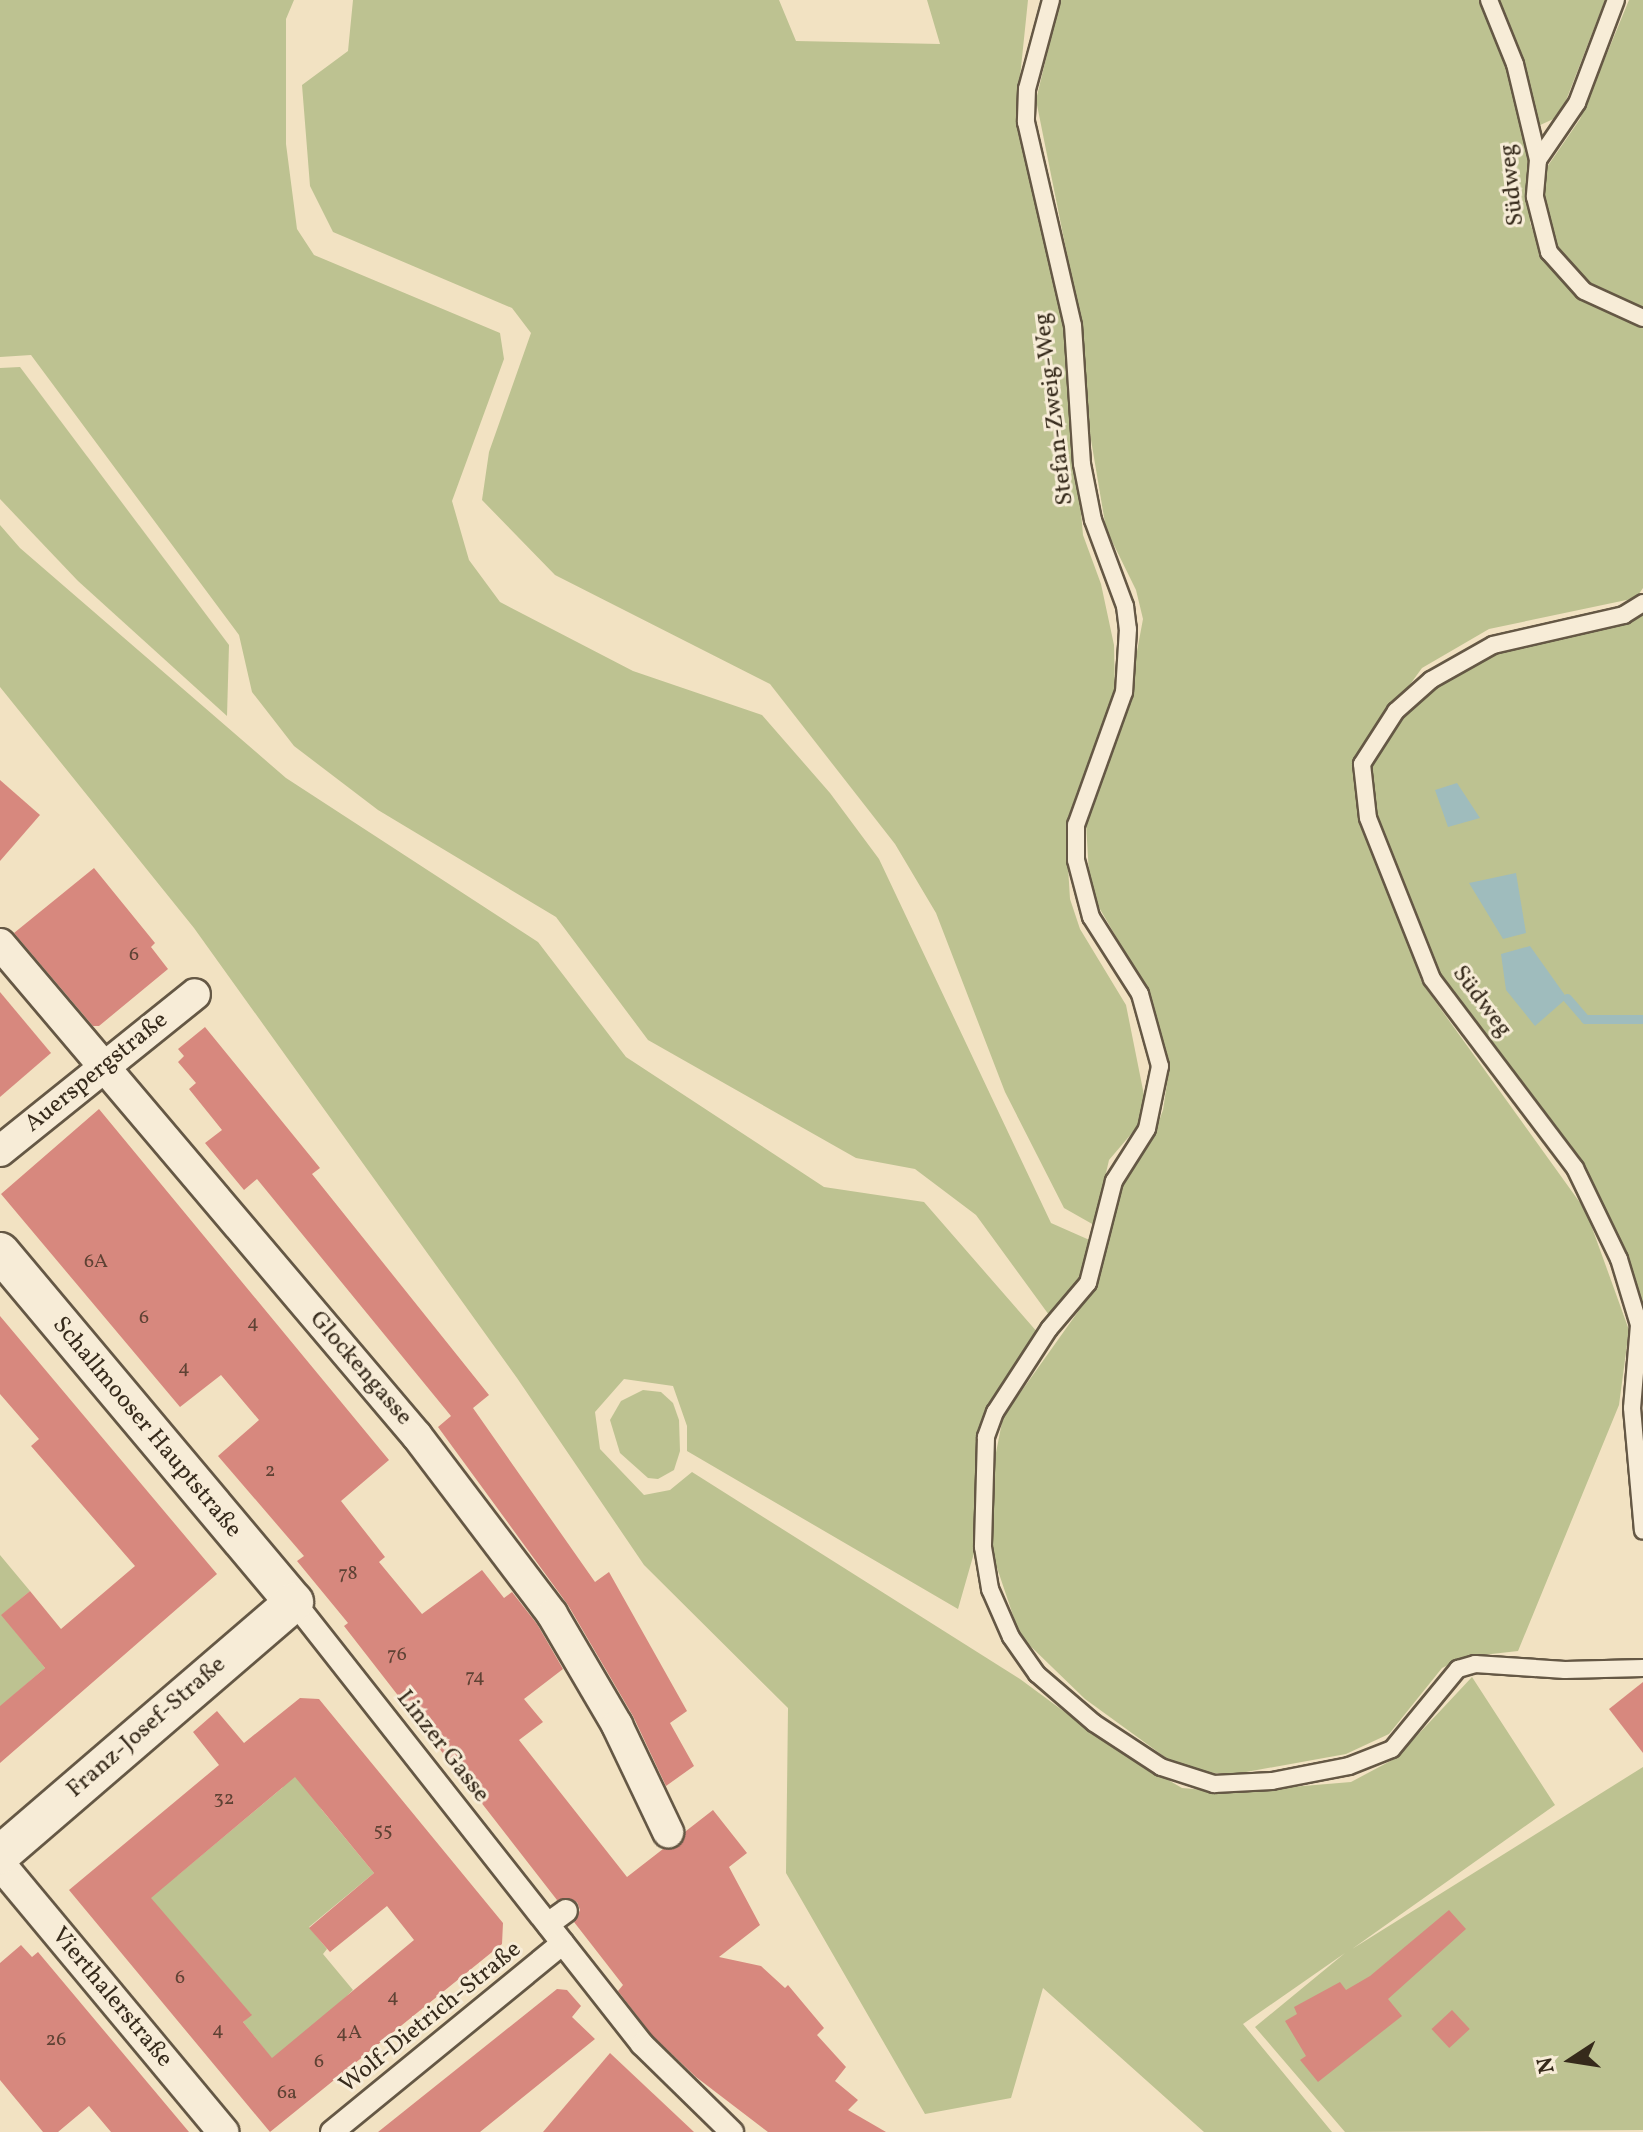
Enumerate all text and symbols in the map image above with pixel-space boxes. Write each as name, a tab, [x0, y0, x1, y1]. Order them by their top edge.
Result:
street label: Südweg	[1494, 143, 1532, 227]
street label: Stefan-Zweig-Weg	[1029, 311, 1081, 507]
house number: 6	[129, 943, 139, 967]
street label: Südweg	[1445, 960, 1517, 1044]
street label: Auerspergstraße	[20, 1007, 174, 1139]
house number: 6A	[84, 1250, 108, 1274]
house number: 6	[139, 1306, 149, 1330]
street label: Glockengasse	[302, 1306, 418, 1432]
house number: 4	[247, 1311, 259, 1335]
street label: Schallmooser Hauptstraße	[45, 1312, 247, 1544]
house number: 4	[178, 1356, 190, 1380]
house number: 2	[265, 1459, 275, 1483]
house number: 78	[338, 1562, 358, 1586]
house number: 76	[387, 1643, 407, 1667]
street label: Franz-Josef-Straße	[62, 1651, 232, 1805]
house number: 74	[465, 1665, 485, 1689]
street label: Linzer Gasse	[389, 1685, 495, 1809]
house number: 32	[214, 1787, 234, 1811]
house number: 55	[373, 1819, 393, 1843]
street label: Vierthalerstraße	[44, 1922, 178, 2074]
street label: Wolf-Dietrich-Straße	[334, 1936, 528, 2100]
house number: 6	[175, 1966, 185, 1990]
house number: 4	[387, 1985, 399, 2009]
house number: 4	[212, 2018, 224, 2042]
north arrow	[1531, 2020, 1611, 2100]
house number: 4A	[336, 2021, 362, 2045]
house number: 26	[46, 2028, 66, 2052]
house number: 6	[314, 2050, 324, 2074]
text: N	[1530, 2054, 1564, 2076]
house number: 6a	[277, 2081, 297, 2105]

